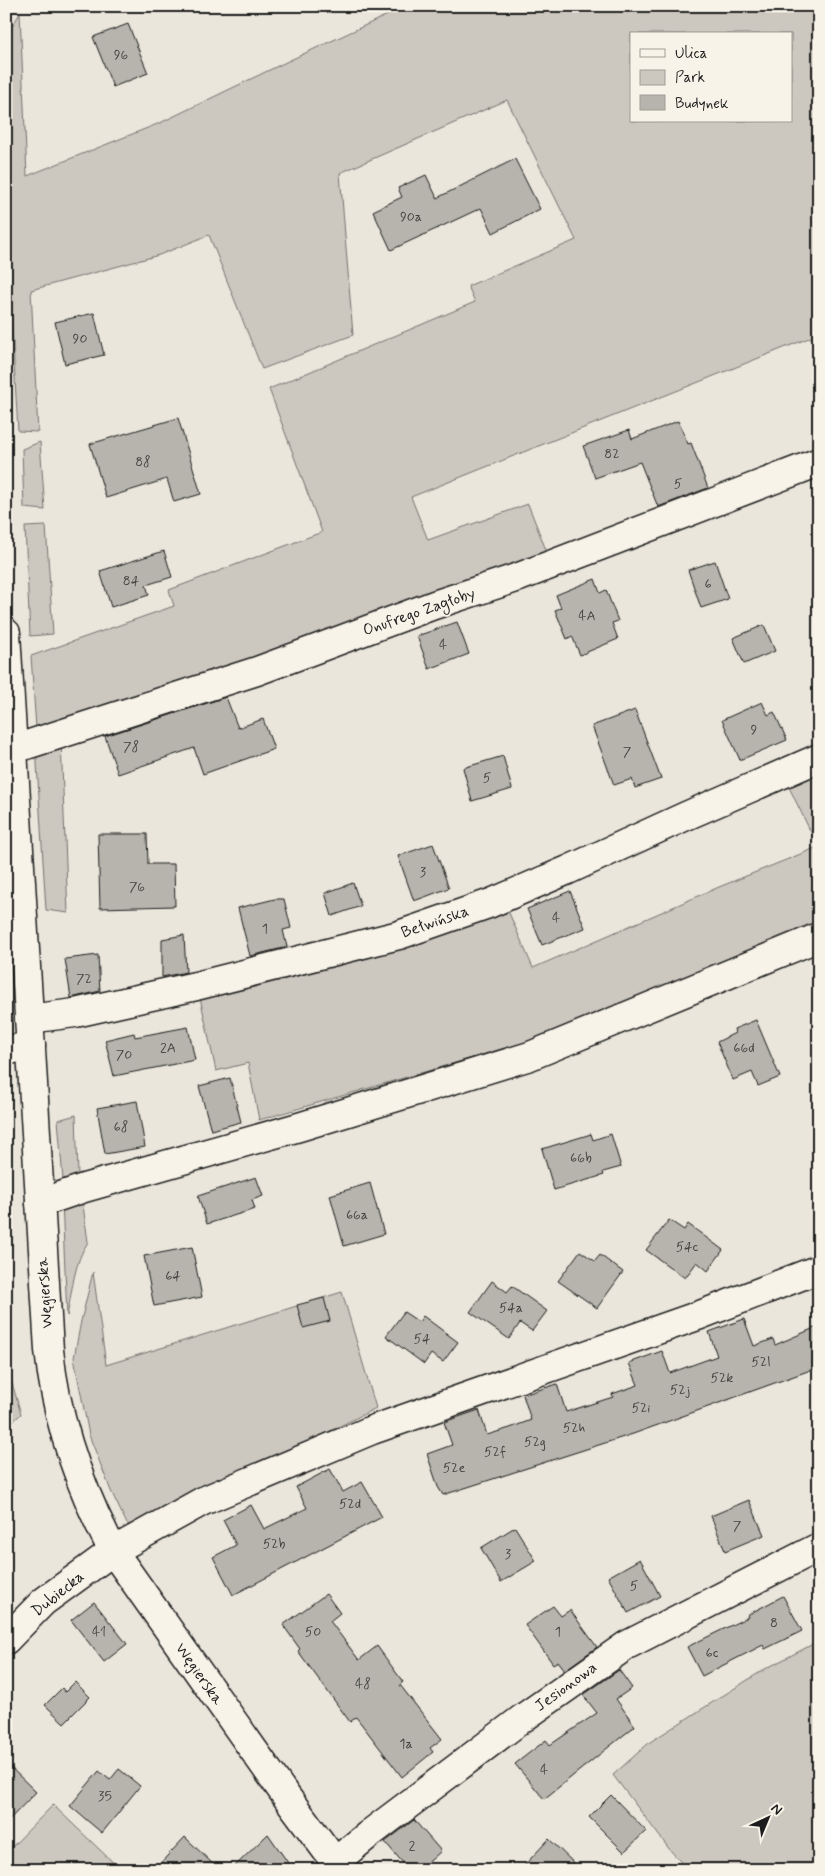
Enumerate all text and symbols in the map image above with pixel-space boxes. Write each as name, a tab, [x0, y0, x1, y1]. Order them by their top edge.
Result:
legend	[630, 32, 792, 122]
text: Ulica	[675, 44, 708, 64]
house number: 96	[114, 46, 129, 64]
text: Park	[675, 68, 705, 88]
text: Budynek	[675, 94, 729, 114]
house number: 90a	[400, 208, 422, 226]
house number: 90	[73, 330, 87, 348]
house number: 82	[604, 445, 620, 463]
house number: 88	[135, 453, 151, 471]
house number: 5	[674, 475, 682, 493]
house number: 84	[123, 572, 140, 590]
house number: 6	[704, 575, 712, 593]
street label: Onufrego Zagłoby	[360, 583, 478, 642]
house number: 4A	[578, 607, 596, 625]
house number: 4	[439, 636, 447, 654]
house number: 9	[751, 721, 758, 739]
house number: 78	[123, 738, 139, 756]
house number: 7	[623, 743, 632, 761]
house number: 5	[483, 769, 491, 787]
house number: 3	[420, 863, 426, 881]
house number: 76	[129, 878, 145, 896]
street label: Bełwińska	[398, 901, 472, 943]
house number: 4	[552, 909, 560, 927]
house number: 1	[262, 920, 268, 938]
house number: 72	[76, 970, 92, 988]
house number: 2A	[160, 1039, 176, 1057]
house number: 66d	[733, 1039, 755, 1057]
house number: 70	[116, 1046, 132, 1064]
house number: 68	[114, 1118, 128, 1136]
house number: 66b	[570, 1149, 592, 1167]
house number: 66a	[346, 1206, 368, 1224]
house number: 54c	[676, 1238, 699, 1256]
street label: Węgierska	[32, 1256, 58, 1329]
house number: 64	[165, 1267, 181, 1285]
house number: 54a	[499, 1299, 523, 1317]
house number: 54	[414, 1330, 431, 1348]
house number: 52l	[751, 1353, 771, 1371]
house number: 52k	[711, 1369, 733, 1387]
house number: 52j	[670, 1381, 691, 1399]
house number: 52i	[632, 1399, 650, 1417]
house number: 52h	[563, 1419, 585, 1437]
house number: 52g	[524, 1433, 546, 1451]
house number: 52f	[484, 1443, 506, 1461]
house number: 52e	[443, 1459, 465, 1477]
house number: 52d	[339, 1495, 361, 1513]
house number: 7	[733, 1517, 742, 1535]
house number: 52b	[263, 1535, 285, 1553]
house number: 3	[505, 1545, 511, 1563]
street label: Dubiecka	[27, 1566, 89, 1622]
house number: 5	[630, 1577, 638, 1595]
house number: 8	[770, 1614, 778, 1632]
house number: 41	[92, 1623, 106, 1641]
house number: 50	[305, 1623, 321, 1641]
house number: 1	[555, 1623, 561, 1641]
street label: Węgierska	[170, 1639, 228, 1709]
house number: 6c	[706, 1644, 719, 1662]
street label: Jesionowa	[531, 1657, 601, 1717]
house number: 48	[355, 1675, 371, 1693]
house number: 1a	[399, 1735, 413, 1753]
house number: 4	[540, 1761, 548, 1779]
house number: 35	[98, 1787, 112, 1805]
north arrow	[742, 1794, 792, 1844]
text: N	[767, 1800, 786, 1819]
house number: 2	[409, 1837, 416, 1855]

